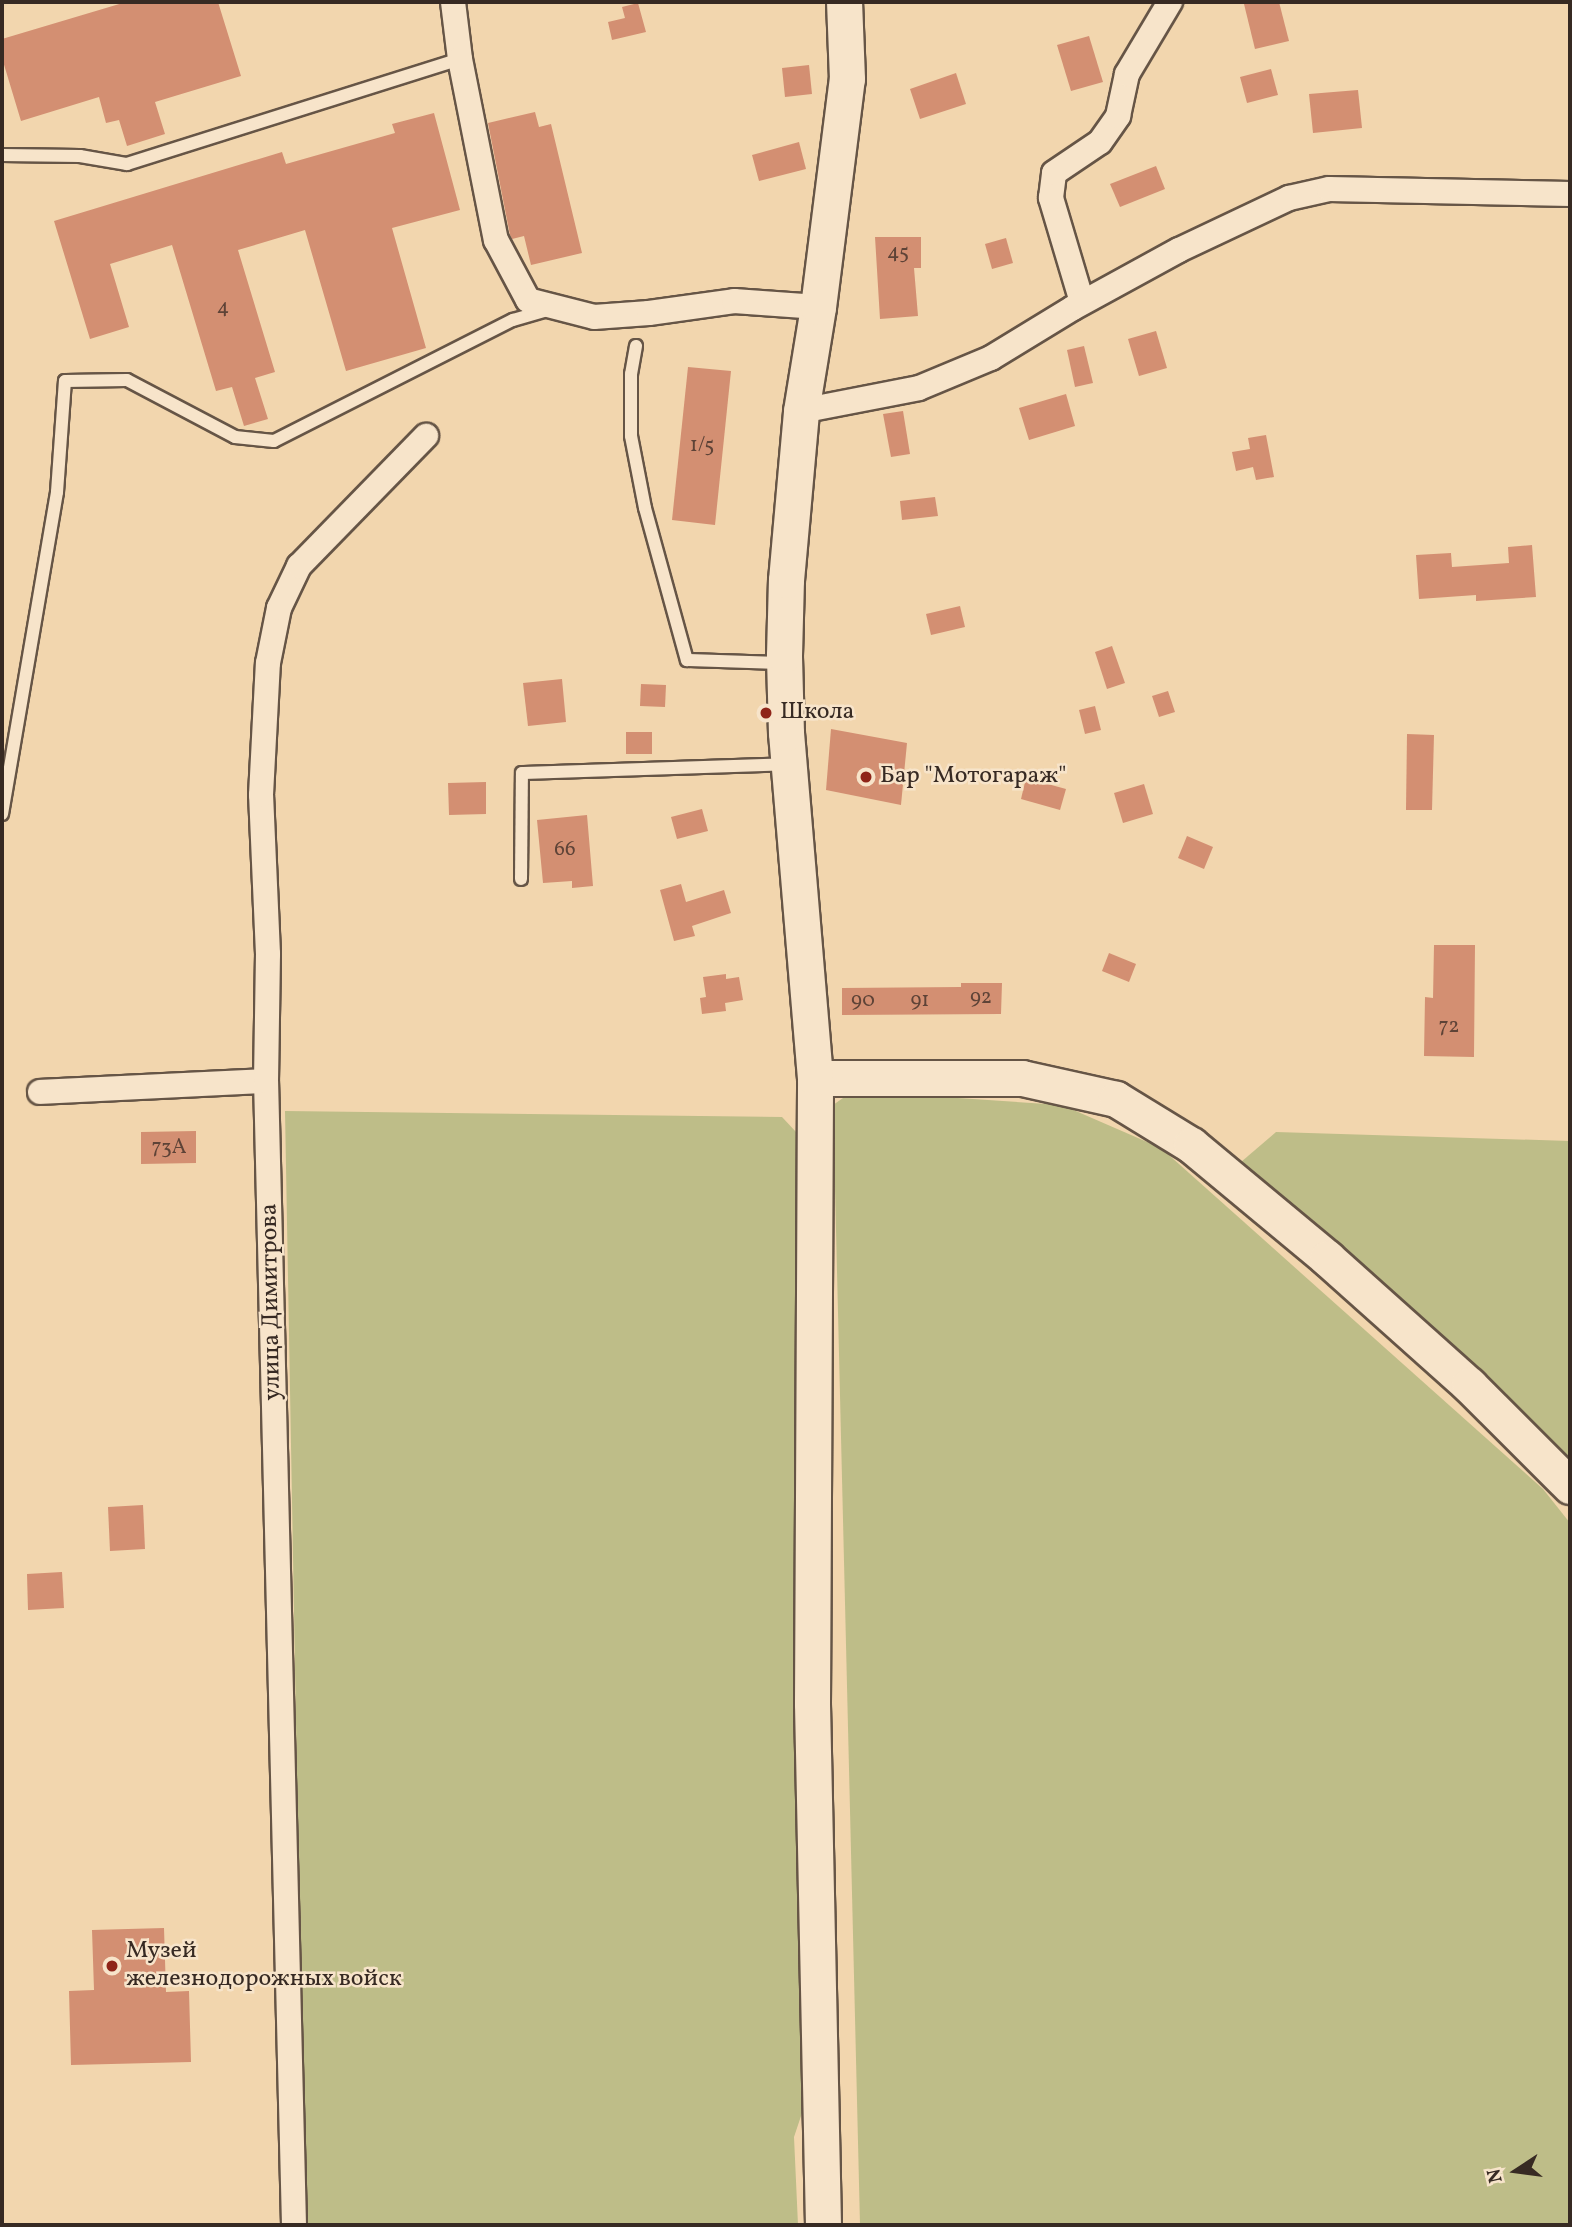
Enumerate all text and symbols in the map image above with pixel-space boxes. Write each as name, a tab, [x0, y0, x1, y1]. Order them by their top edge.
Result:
house number: 45	[887, 240, 909, 266]
house number: 4	[217, 295, 229, 321]
house number: 1/5	[690, 433, 714, 459]
place label: Школа	[780, 699, 854, 727]
marker: Школа	[758, 705, 774, 721]
place label: Бар "Мотогараж"	[880, 763, 1067, 791]
marker: Бар "Мотогараж"	[858, 769, 874, 785]
house number: 66	[554, 837, 576, 863]
house number: 92	[970, 985, 992, 1011]
house number: 90	[851, 988, 875, 1014]
house number: 91	[910, 988, 930, 1014]
house number: 72	[1438, 1014, 1460, 1040]
house number: 73А	[151, 1135, 187, 1161]
street label: улица Димитрова	[256, 1203, 288, 1401]
place label: Музей железнодорожных войск	[126, 1938, 402, 1994]
marker: Музей железнодорожных войск	[104, 1958, 120, 1974]
north arrow	[1481, 2136, 1551, 2206]
text: N	[1481, 2166, 1510, 2185]

